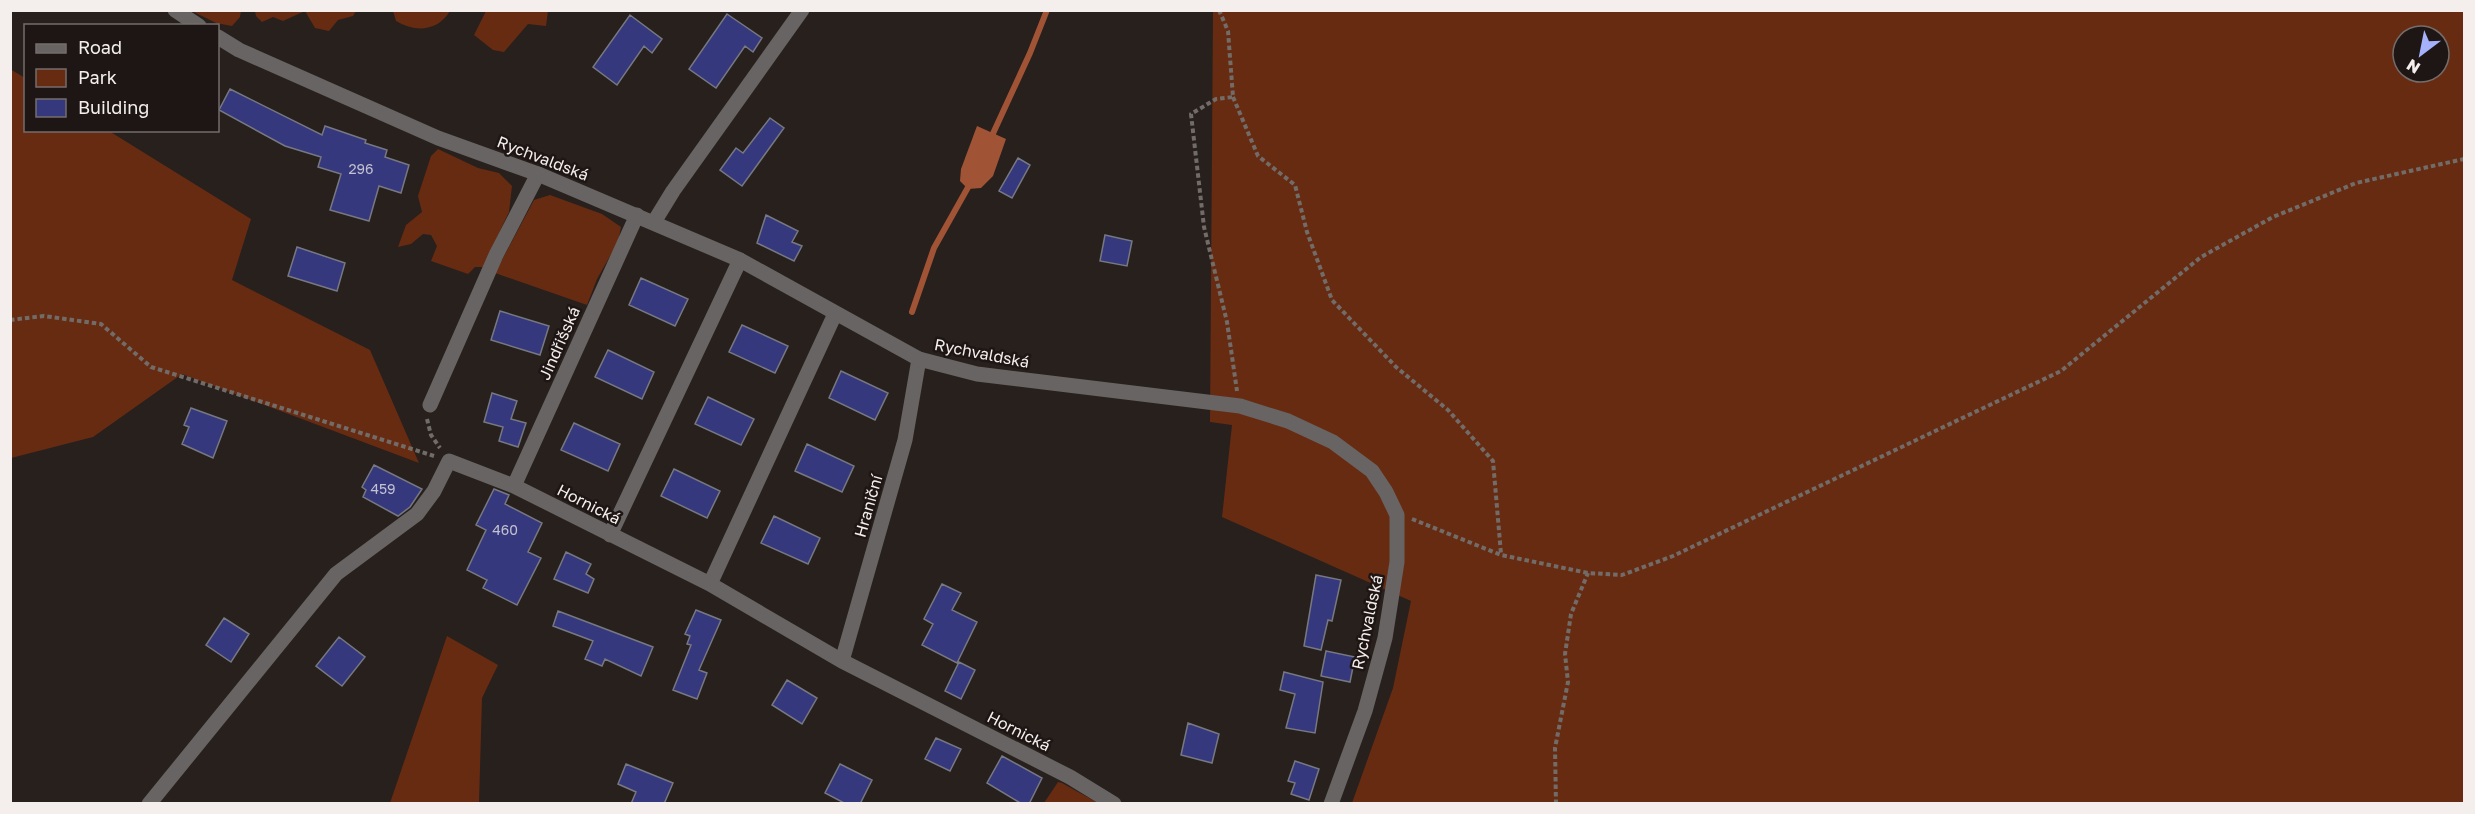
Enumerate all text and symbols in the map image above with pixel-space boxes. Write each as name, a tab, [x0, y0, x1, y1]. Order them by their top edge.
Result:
legend	[24, 24, 219, 132]
north arrow	[2391, 24, 2451, 84]
text: Road	[78, 36, 122, 58]
text: N	[2403, 55, 2424, 78]
text: Park	[78, 66, 117, 88]
text: Building	[78, 96, 149, 118]
street label: Rychvaldská	[494, 131, 592, 185]
house number: 296	[348, 160, 374, 177]
street label: Jindřišská	[534, 303, 584, 383]
street label: Rychvaldská	[933, 334, 1031, 372]
street label: Hraniční	[850, 471, 887, 540]
street label: Hornická	[554, 479, 624, 529]
house number: 459	[370, 480, 396, 497]
house number: 460	[492, 521, 518, 538]
street label: Rychvaldská	[1347, 573, 1387, 671]
street label: Hornická	[984, 706, 1054, 756]

